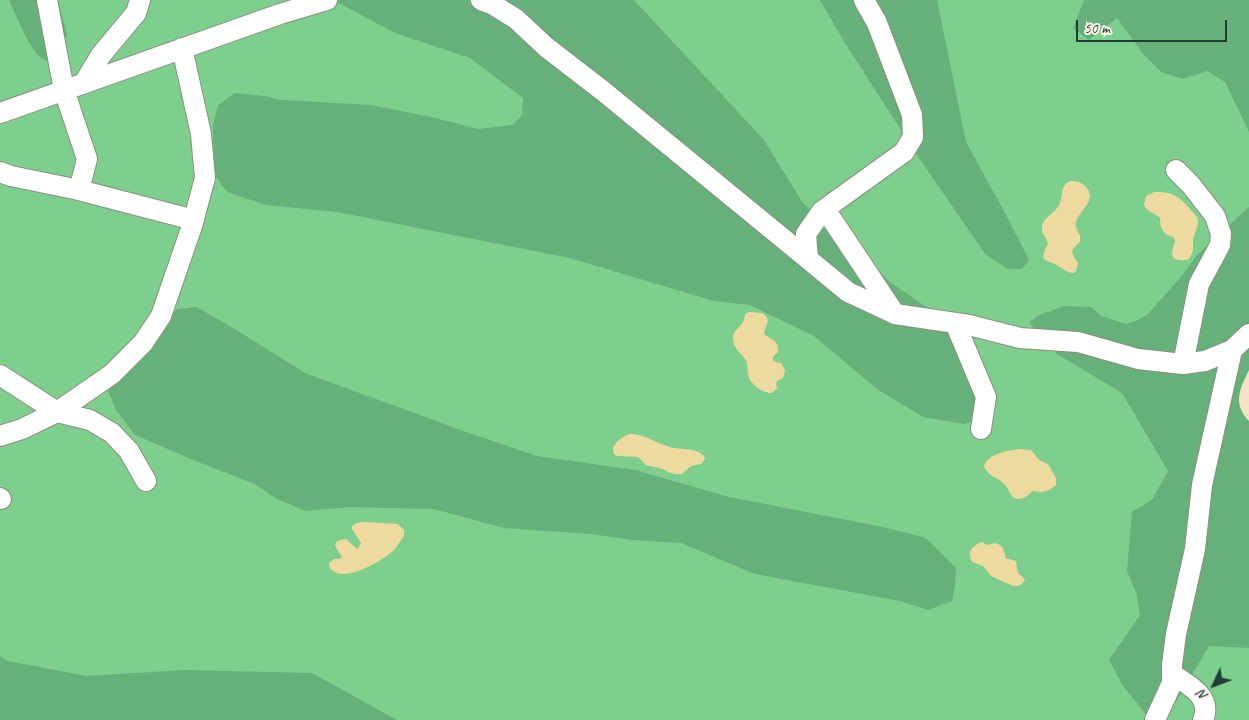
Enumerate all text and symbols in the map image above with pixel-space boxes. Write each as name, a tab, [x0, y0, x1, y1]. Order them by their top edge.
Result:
scale bar	[1079, 10, 1230, 42]
text: 50 m	[1084, 19, 1110, 38]
north arrow	[1189, 660, 1239, 710]
text: N	[1193, 687, 1212, 705]

